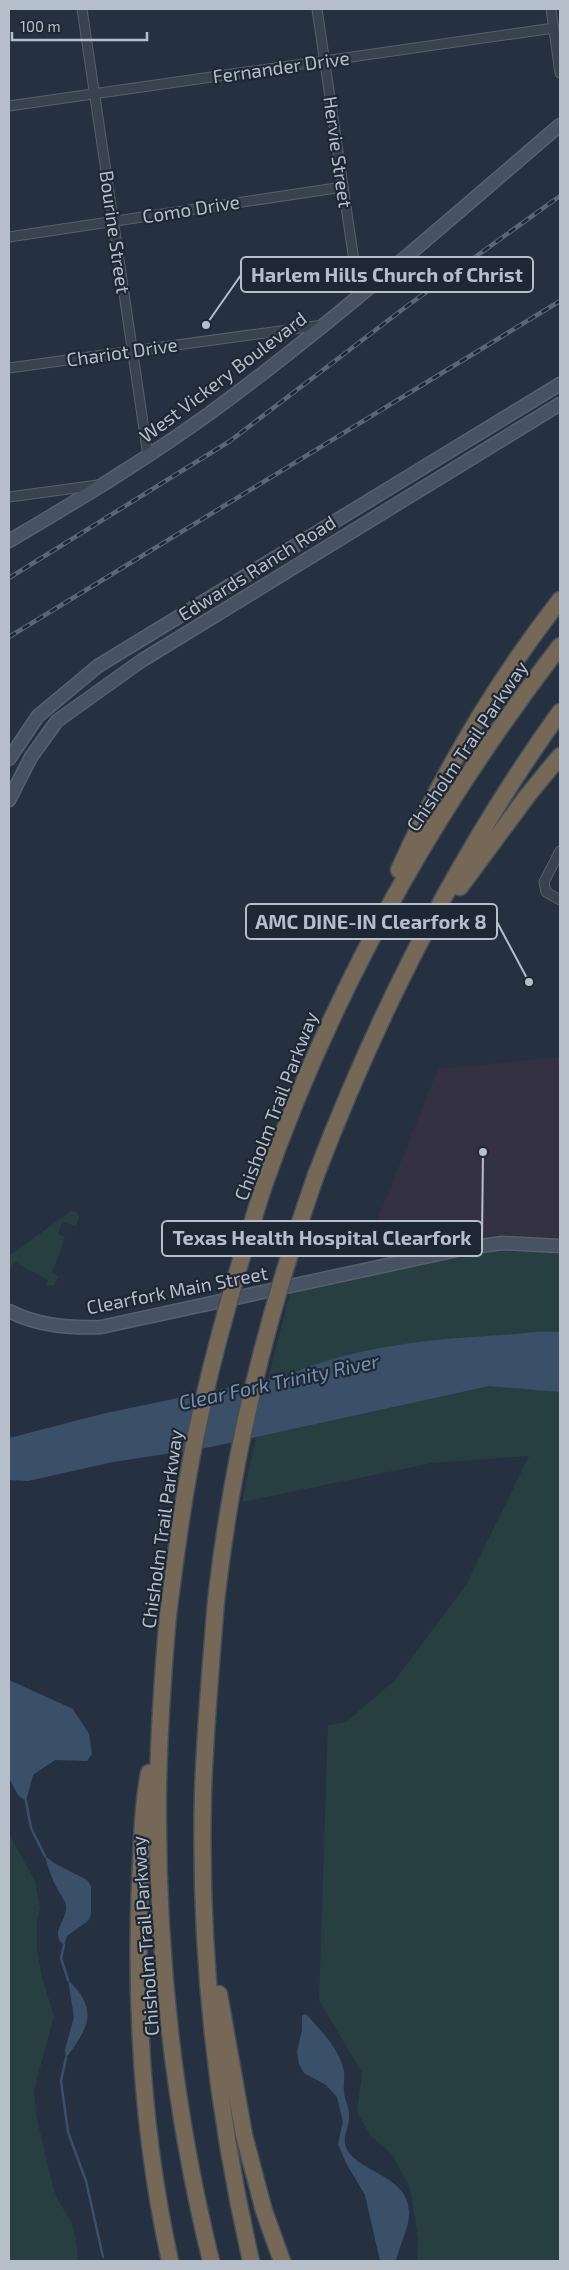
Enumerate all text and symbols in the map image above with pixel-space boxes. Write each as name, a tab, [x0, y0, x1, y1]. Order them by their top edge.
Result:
scale bar	[12, 10, 148, 42]
text: 100 m	[20, 17, 61, 35]
street label: Fernander Drive	[211, 46, 351, 87]
street label: Hervie Street	[319, 95, 358, 209]
street label: Bourine Street	[95, 169, 136, 295]
street label: Como Drive	[141, 189, 241, 228]
callout: Harlem Hills Church of Christ	[241, 257, 533, 292]
text: Harlem Hills Church of Christ	[251, 262, 523, 286]
street label: West Vickery Boulevard	[135, 306, 311, 447]
street label: Chariot Drive	[65, 332, 179, 371]
street label: Edwards Ranch Road	[174, 510, 340, 625]
street label: Chisholm Trail Parkway	[401, 656, 532, 835]
callout: AMC DINE-IN Clearfork 8	[246, 904, 497, 939]
text: AMC DINE-IN Clearfork 8	[255, 909, 487, 933]
street label: Chisholm Trail Parkway	[229, 1008, 322, 1204]
callout: Texas Health Hospital Clearfork	[162, 1221, 482, 1256]
text: Texas Health Hospital Clearfork	[172, 1225, 472, 1249]
street label: Clearfork Main Street	[84, 1261, 269, 1318]
water label: Clear Fork Trinity River	[176, 1348, 382, 1415]
street label: Chisholm Trail Parkway	[136, 1428, 187, 1630]
street label: Chisholm Trail Parkway	[126, 1835, 163, 2037]

